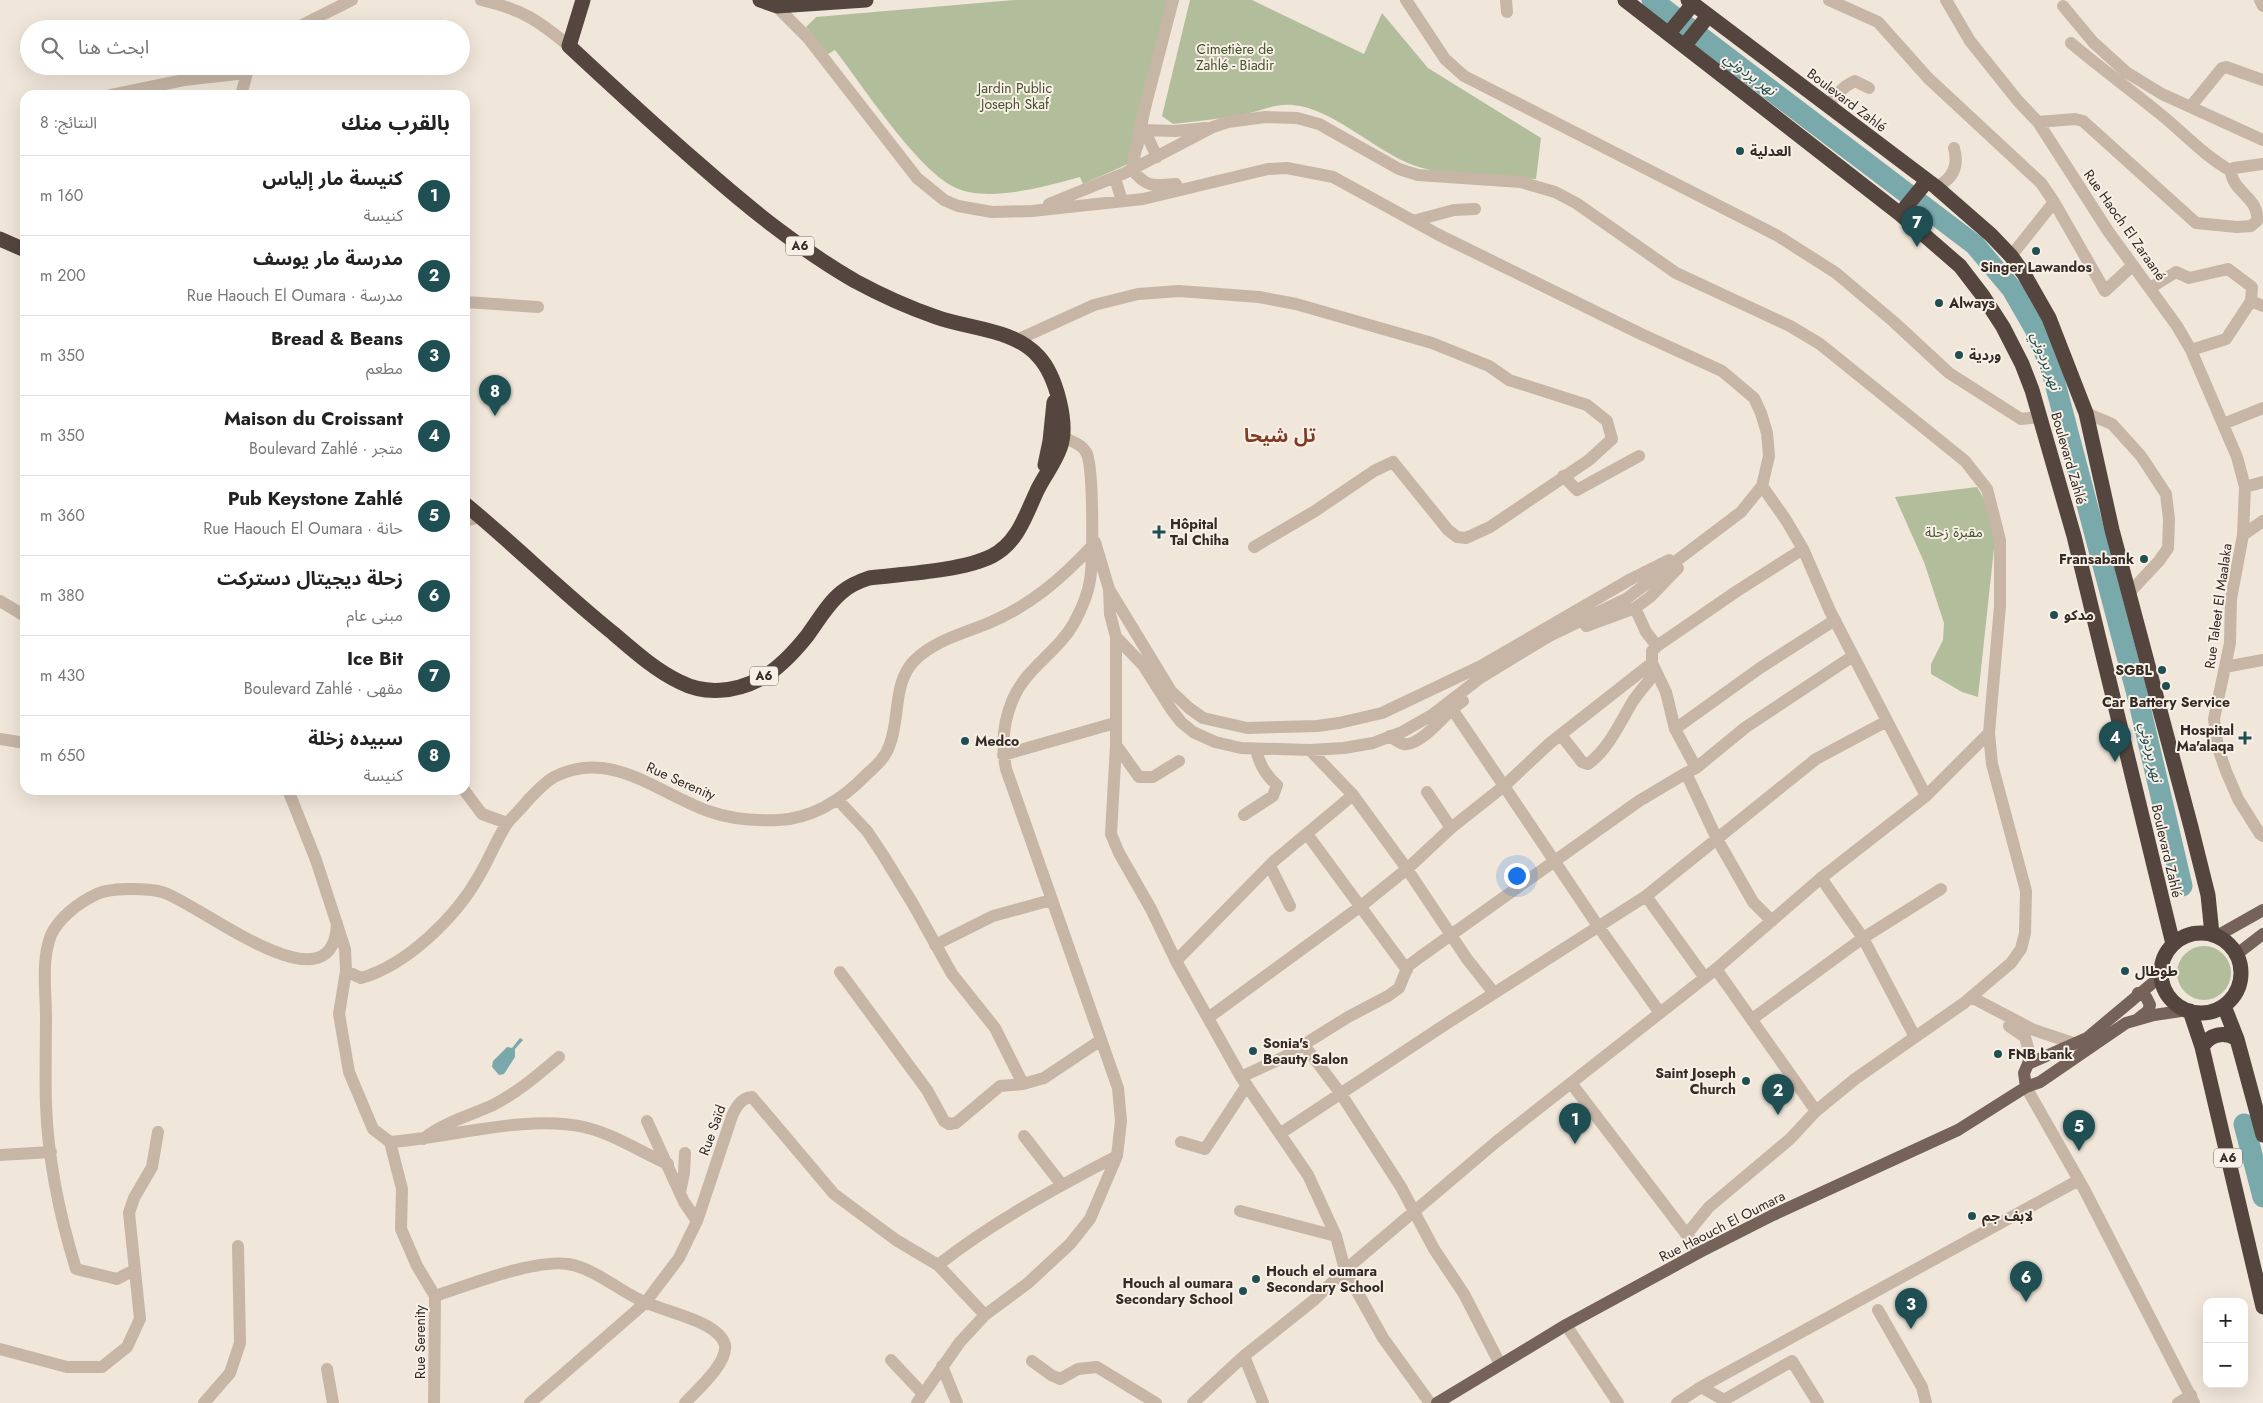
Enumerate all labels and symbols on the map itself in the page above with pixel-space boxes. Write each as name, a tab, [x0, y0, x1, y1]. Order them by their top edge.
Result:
park label: Cimetière de Zahlé - Biadir	[1196, 39, 1274, 75]
water label: نهر بردوني	[1719, 47, 1782, 102]
street label: Boulevard Zahlé	[1803, 63, 1891, 137]
park label: Jardin Public Joseph Skaf	[976, 78, 1052, 114]
place label: العدلية	[1750, 141, 1792, 161]
marker: العدلية	[1734, 145, 1746, 157]
street label: Rue Haoch El Zaraané	[2079, 165, 2171, 285]
pin: 7	[1901, 206, 1933, 247]
road number: A6	[786, 237, 814, 256]
marker: Singer Lawandos	[2030, 245, 2042, 257]
place label: Singer Lawandos	[1980, 257, 2092, 277]
place label: Always	[1948, 293, 1995, 313]
marker: Always	[1933, 297, 1945, 309]
water label: نهر بردوني	[2025, 329, 2067, 395]
place label: وردية	[1969, 345, 2001, 365]
marker: وردية	[1953, 349, 1965, 361]
pin: 8	[479, 375, 511, 416]
street label: Boulevard Zahlé	[2046, 410, 2092, 506]
district label: تل شيحا	[1244, 422, 1316, 449]
place label: Hôpital Tal Chiha	[1170, 514, 1229, 550]
park label: مقبرة زحلة	[1925, 522, 1983, 542]
marker: Hôpital Tal Chiha	[1152, 525, 1166, 539]
street label: Rue Taleet El Maalaka	[2199, 542, 2237, 670]
place label: Fransabank	[2059, 549, 2134, 569]
marker: Fransabank	[2138, 553, 2150, 565]
place label: مدكو	[2064, 605, 2094, 625]
marker: مدكو	[2048, 609, 2060, 621]
place label: SGBL	[2115, 660, 2153, 680]
marker: SGBL	[2156, 664, 2168, 676]
road number: A6	[750, 666, 778, 686]
marker: Car Battery Service	[2160, 680, 2172, 692]
place label: Car Battery Service	[2102, 692, 2230, 712]
water label: نهر بردوني	[2133, 720, 2169, 786]
place label: Hospital Ma'alaqa	[2176, 720, 2234, 756]
pin: 4	[2099, 721, 2131, 762]
place label: Medco	[975, 731, 1019, 751]
marker: Hospital Ma'alaqa	[2238, 731, 2252, 745]
marker: Medco	[959, 735, 971, 747]
street label: Rue Serenity	[643, 757, 720, 805]
street label: Boulevard Zahlé	[2147, 802, 2187, 900]
your location	[1504, 863, 1530, 889]
place label: طوطال	[2135, 961, 2178, 981]
marker: طوطال	[2119, 965, 2131, 977]
place label: Sonia's Beauty Salon	[1263, 1033, 1348, 1069]
place label: FNB bank	[2008, 1044, 2073, 1064]
marker: Sonia's Beauty Salon	[1247, 1045, 1259, 1057]
marker: FNB bank	[1992, 1048, 2004, 1060]
place label: Saint Joseph Church	[1655, 1063, 1736, 1099]
pin: 2	[1762, 1074, 1794, 1115]
marker: Saint Joseph Church	[1740, 1075, 1752, 1087]
street label: Rue Saïd	[694, 1102, 730, 1158]
pin: 1	[1559, 1103, 1591, 1144]
pin: 5	[2063, 1110, 2095, 1151]
road number: A6	[2214, 1148, 2242, 1168]
street label: Rue Haouch El Oumara	[1655, 1185, 1789, 1267]
place label: لابف جم	[1982, 1206, 2033, 1227]
marker: لابف جم	[1966, 1210, 1978, 1222]
place label: Houch el oumara Secondary School	[1266, 1261, 1384, 1297]
pin: 6	[2010, 1261, 2042, 1302]
place label: Houch al oumara Secondary School	[1115, 1273, 1233, 1309]
marker: Houch el oumara Secondary School	[1250, 1273, 1262, 1285]
marker: Houch al oumara Secondary School	[1237, 1285, 1249, 1297]
pin: 3	[1895, 1288, 1927, 1329]
street label: Rue Serenity	[410, 1304, 430, 1379]

